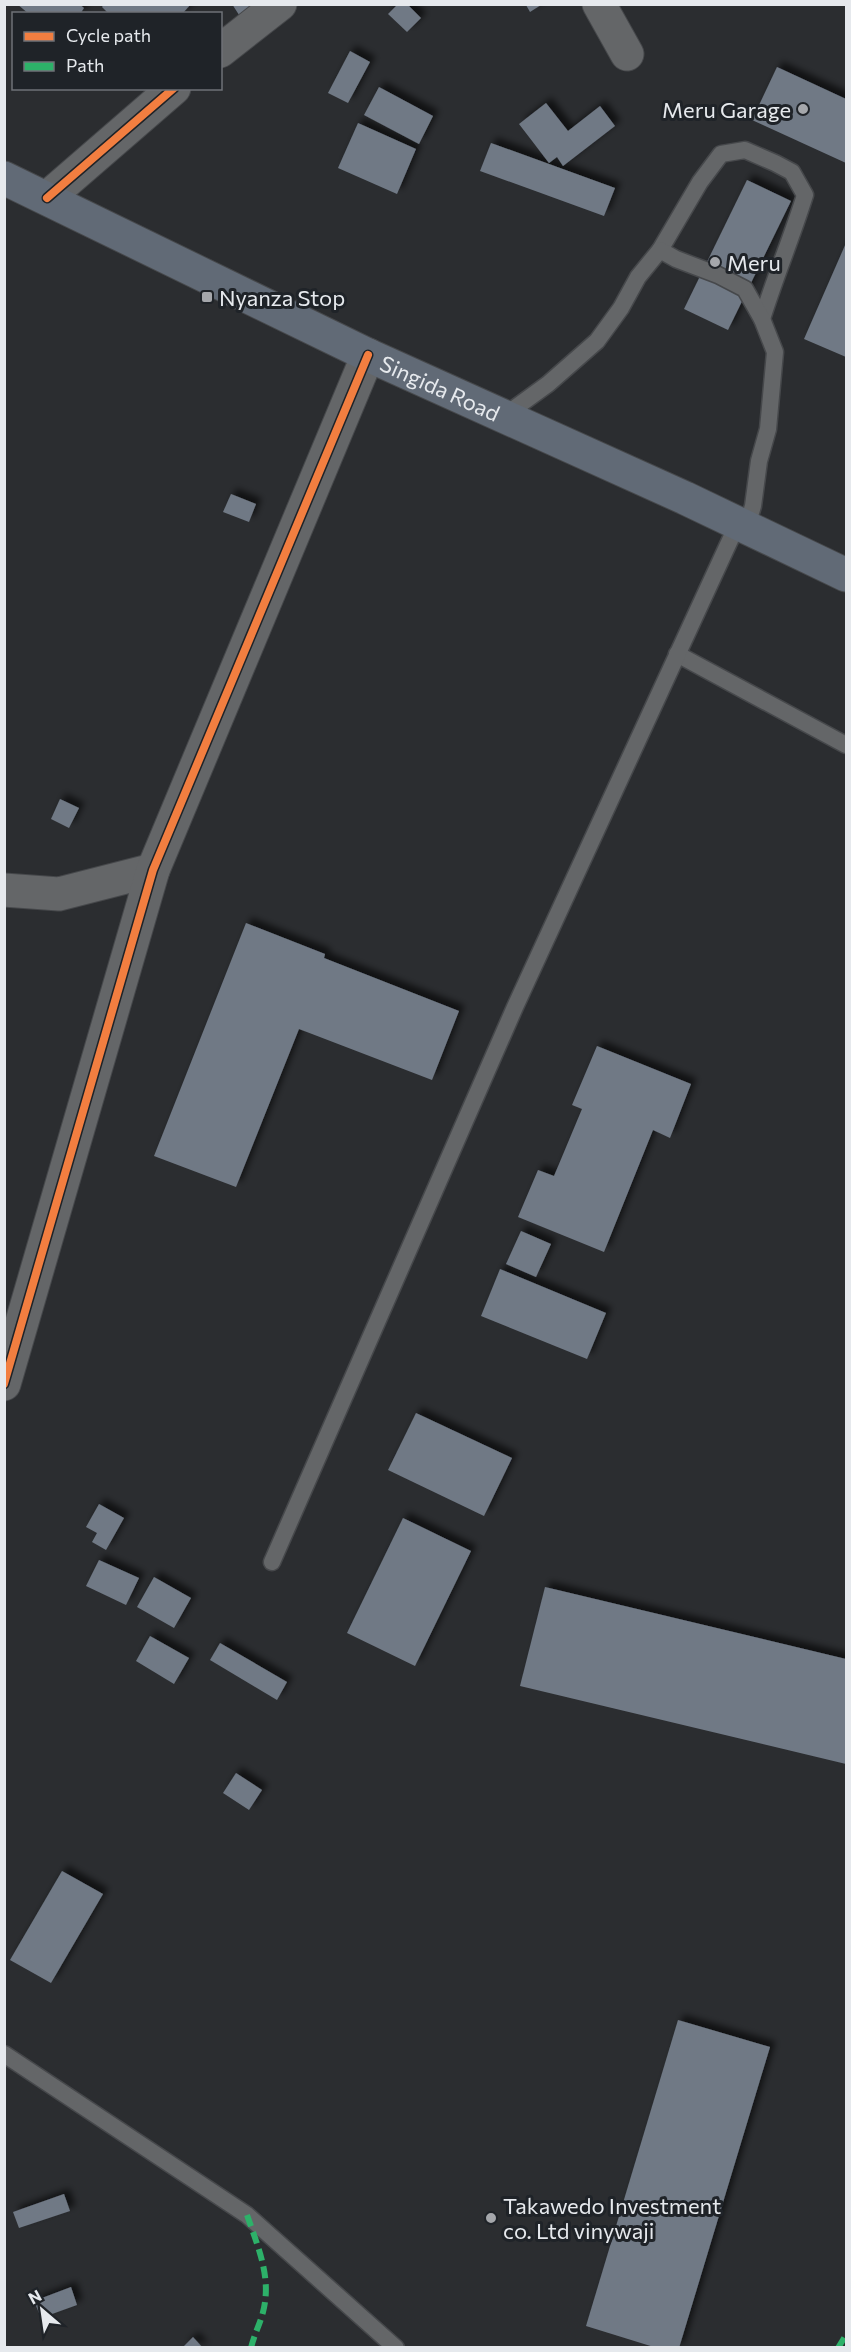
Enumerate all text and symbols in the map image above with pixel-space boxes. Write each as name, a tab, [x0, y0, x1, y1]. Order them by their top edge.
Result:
legend	[12, 12, 222, 90]
text: Cycle path	[66, 24, 151, 46]
text: Path	[66, 54, 104, 76]
place label: Meru Garage	[662, 96, 791, 123]
marker: Meru Garage	[796, 102, 810, 116]
place label: Meru	[727, 249, 781, 276]
marker: Meru	[708, 255, 722, 269]
place label: Nyanza Stop	[219, 284, 345, 311]
marker: Nyanza Stop	[200, 290, 214, 304]
street label: Singida Road	[376, 349, 504, 426]
place label: Takawedo Investment co. Ltd vinywaji	[503, 2192, 721, 2244]
marker: Takawedo Investment co. Ltd vinywaji	[484, 2211, 498, 2225]
north arrow	[12, 2280, 72, 2340]
text: N	[25, 2285, 44, 2308]

